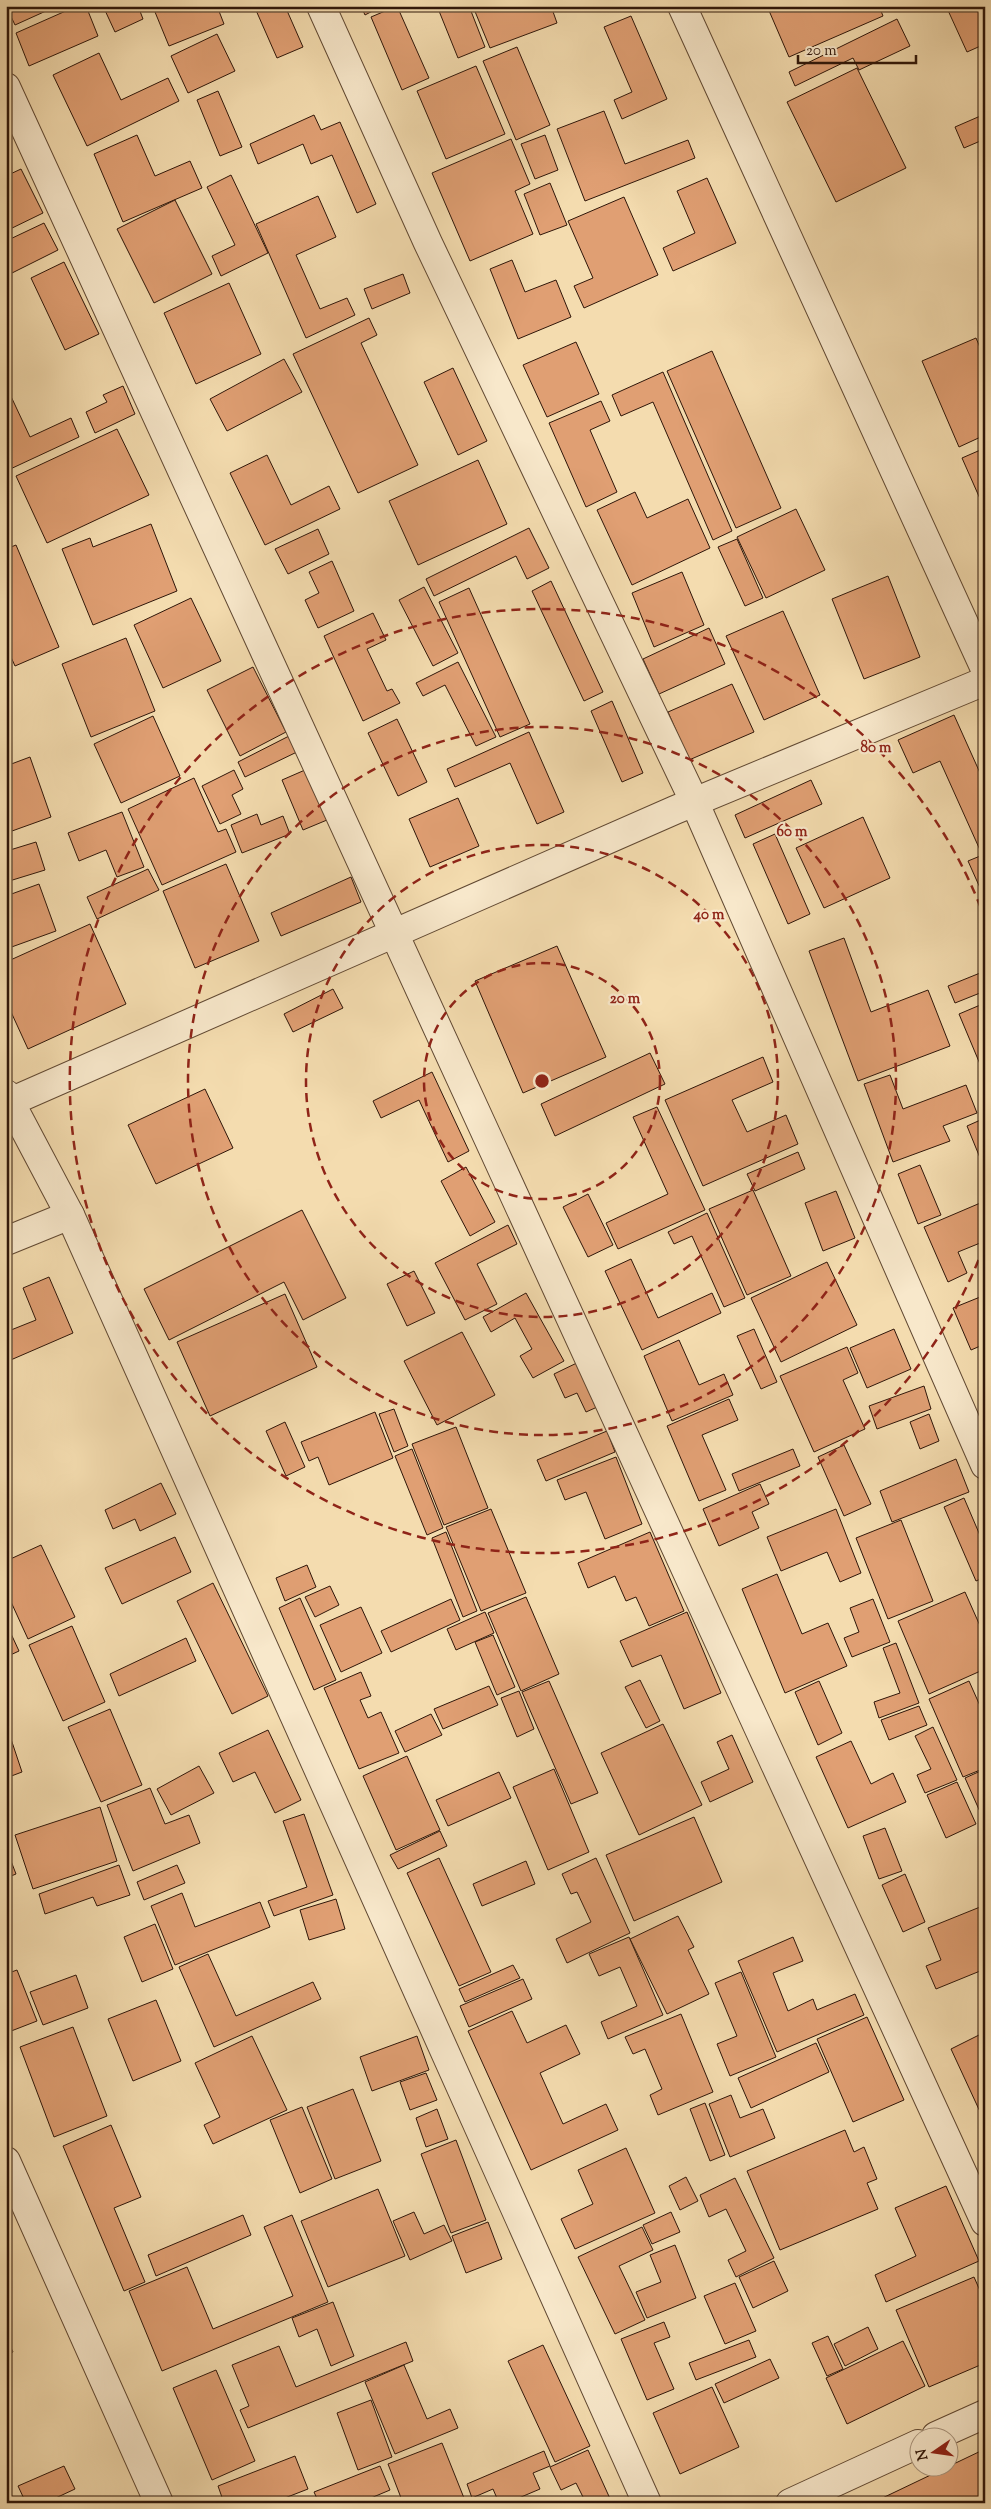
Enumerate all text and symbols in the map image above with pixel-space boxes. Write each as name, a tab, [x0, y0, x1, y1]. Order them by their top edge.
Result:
scale bar	[798, 32, 916, 64]
text: 20 m	[806, 41, 837, 62]
text: 80 m	[860, 738, 892, 759]
text: 60 m	[777, 822, 808, 843]
text: 40 m	[693, 905, 725, 926]
text: 20 m	[610, 989, 641, 1010]
centre of rings	[533, 1072, 551, 1090]
north arrow	[908, 2426, 958, 2476]
text: N	[912, 2447, 934, 2462]

